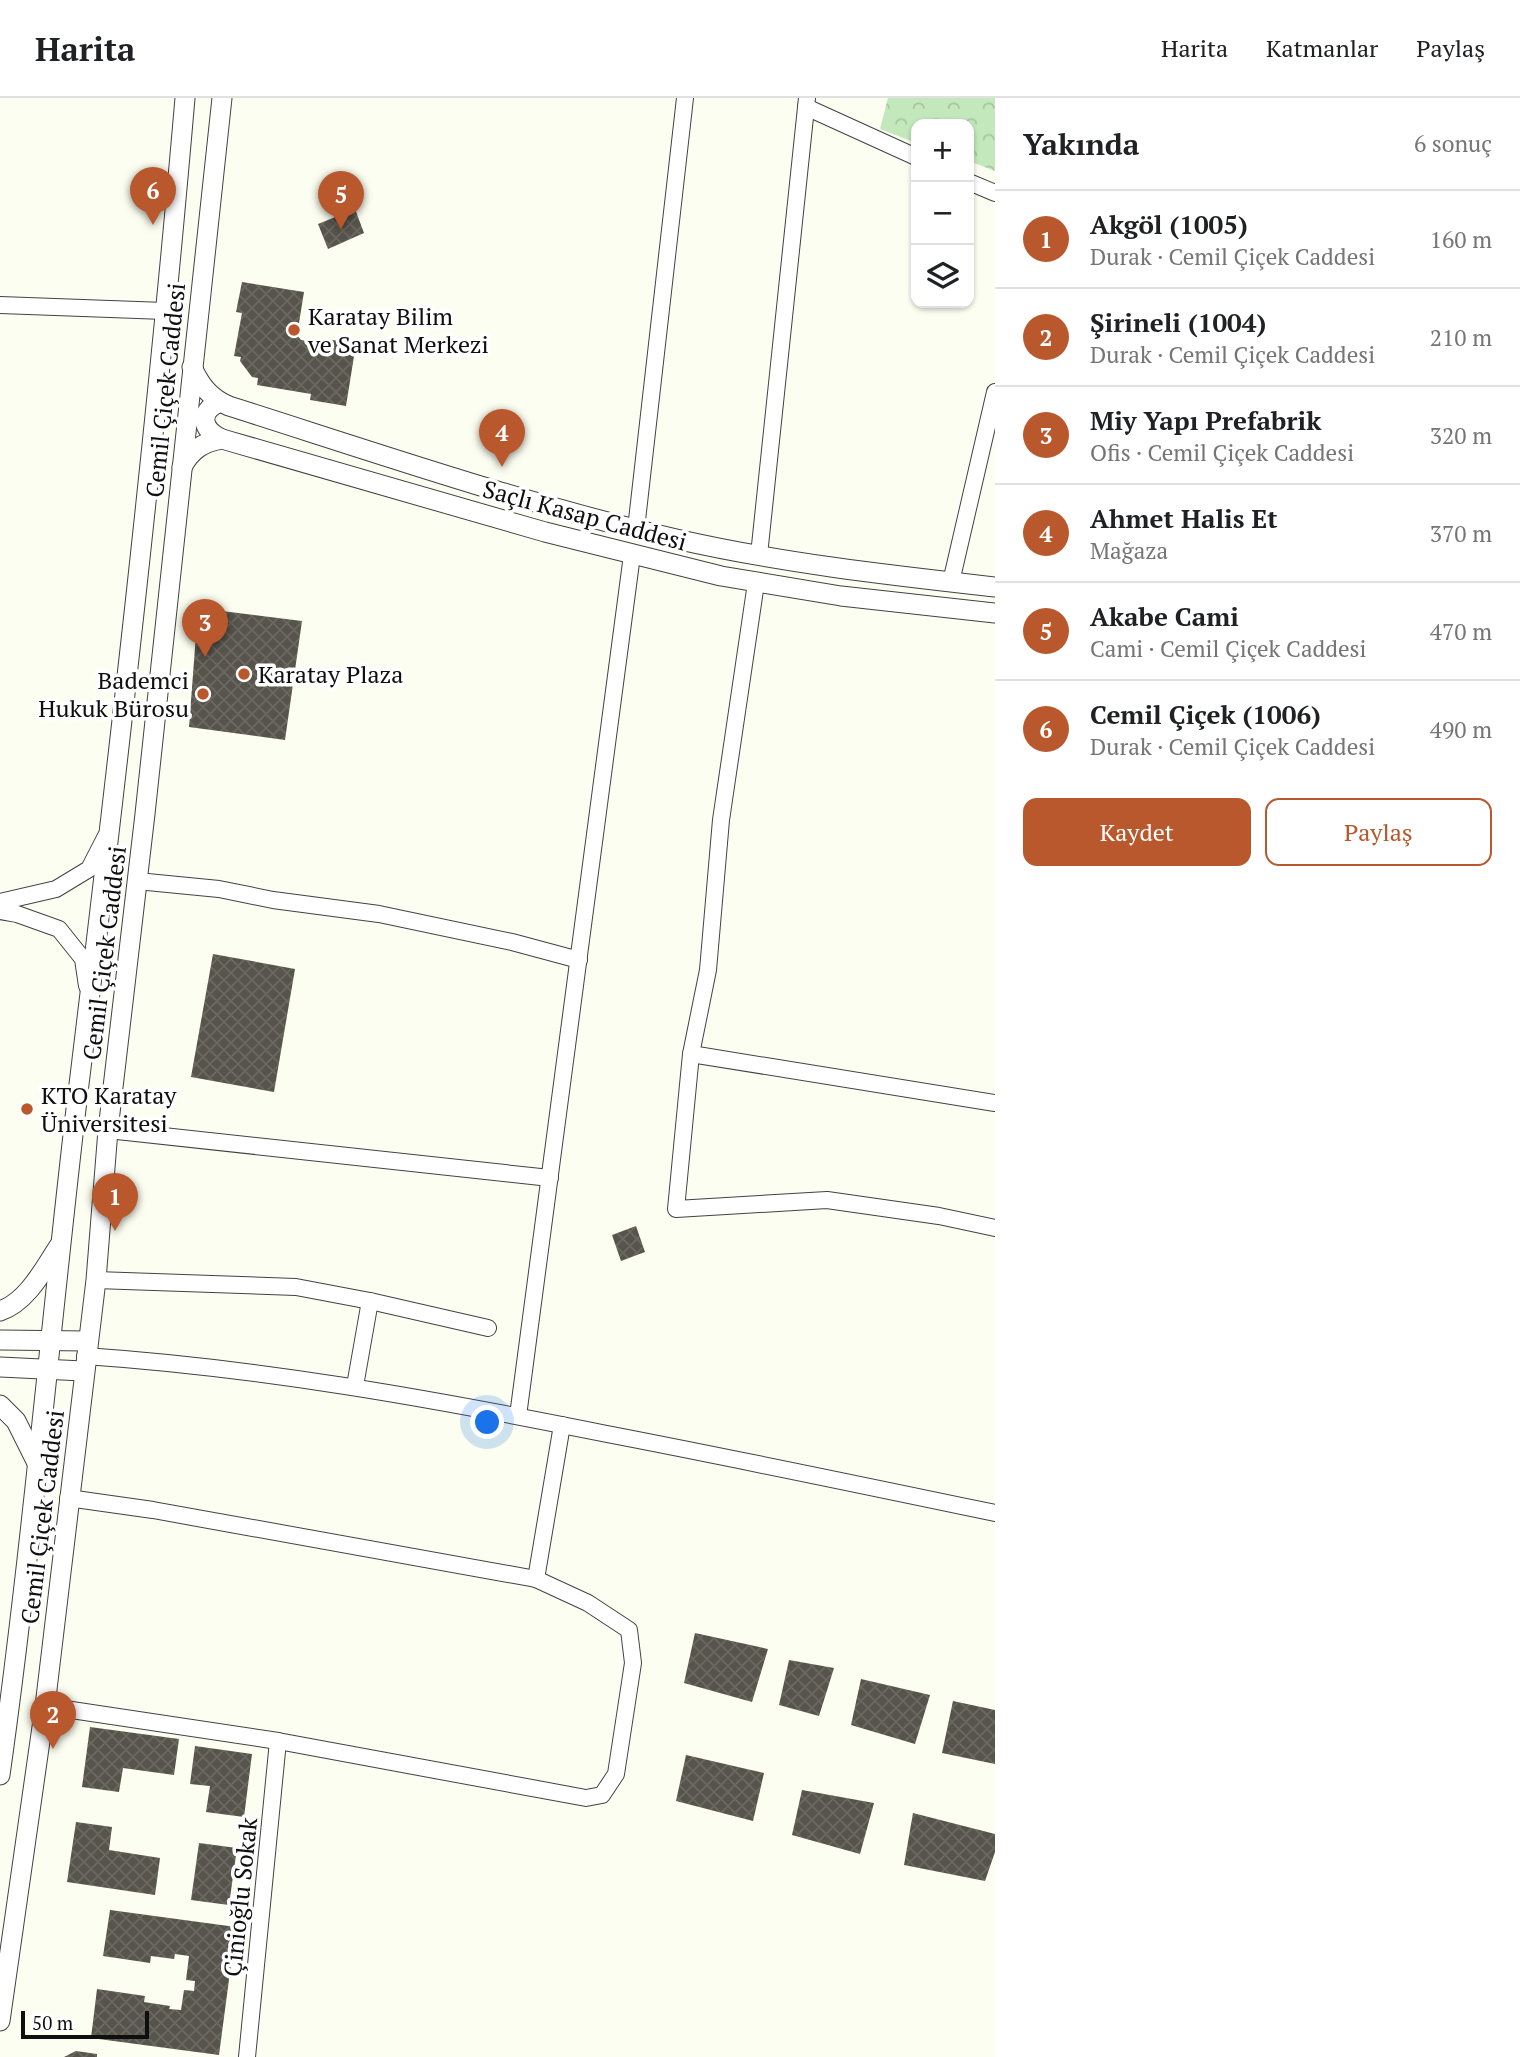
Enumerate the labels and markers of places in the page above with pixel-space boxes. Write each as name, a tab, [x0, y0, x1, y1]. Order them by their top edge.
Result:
pin: 6	[130, 167, 176, 225]
pin: 5	[318, 171, 364, 229]
place label: Karatay Bilim ve Sanat Merkezi	[307, 300, 489, 360]
marker: Karatay Bilim ve Sanat Merkezi	[286, 322, 302, 338]
pin: 4	[479, 409, 525, 467]
pin: 3	[182, 599, 228, 657]
place label: Karatay Plaza	[258, 658, 403, 690]
place label: Bademci Hukuk Bürosu	[38, 664, 189, 724]
marker: Karatay Plaza	[236, 666, 252, 682]
marker: Bademci Hukuk Bürosu	[195, 686, 211, 702]
place label: KTO Karatay Üniversitesi	[41, 1079, 177, 1139]
marker: KTO Karatay Üniversitesi	[19, 1101, 35, 1117]
pin: 1	[92, 1173, 138, 1231]
pin: 2	[30, 1691, 76, 1749]

